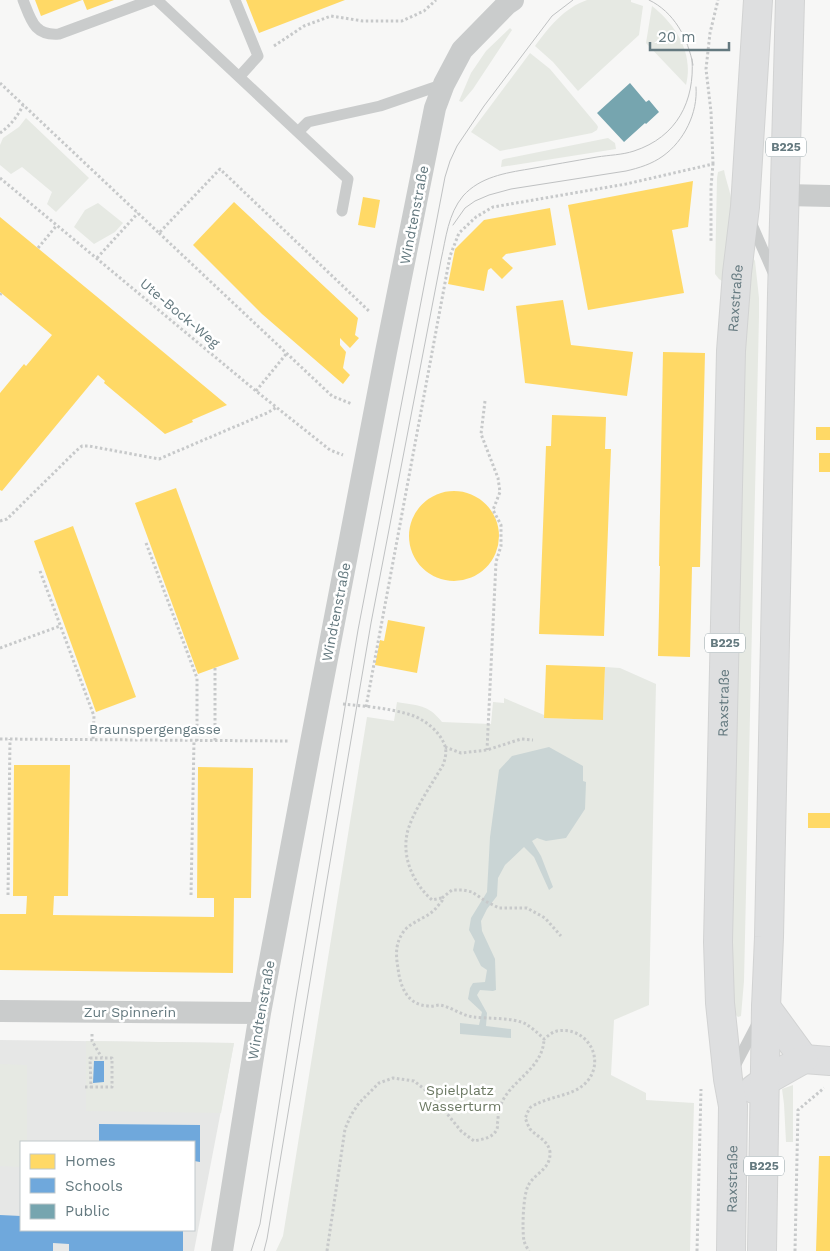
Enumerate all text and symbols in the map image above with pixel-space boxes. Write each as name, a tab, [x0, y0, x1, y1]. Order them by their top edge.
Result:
scale bar	[650, 20, 729, 52]
text: 20 m	[658, 28, 696, 46]
road number: B225	[766, 138, 806, 156]
street label: Windtenstraße	[397, 164, 431, 266]
street label: Raxstraße	[724, 263, 746, 333]
street label: Ute-Bock-Weg	[137, 275, 223, 351]
street label: Windtenstraße	[319, 561, 353, 663]
road number: B225	[705, 634, 745, 652]
street label: Raxstraße	[715, 669, 732, 737]
street label: Braunspergengasse	[89, 721, 221, 737]
street label: Windtenstraße	[244, 959, 278, 1061]
street label: Zur Spinnerin	[84, 1004, 176, 1020]
park label: Spielplatz Wasserturm	[419, 1082, 501, 1114]
legend	[20, 1141, 195, 1231]
street label: Raxstraße	[724, 1145, 740, 1213]
text: Homes	[65, 1152, 116, 1170]
road number: B225	[744, 1156, 784, 1176]
text: Schools	[65, 1177, 123, 1195]
text: Public	[65, 1202, 110, 1220]

